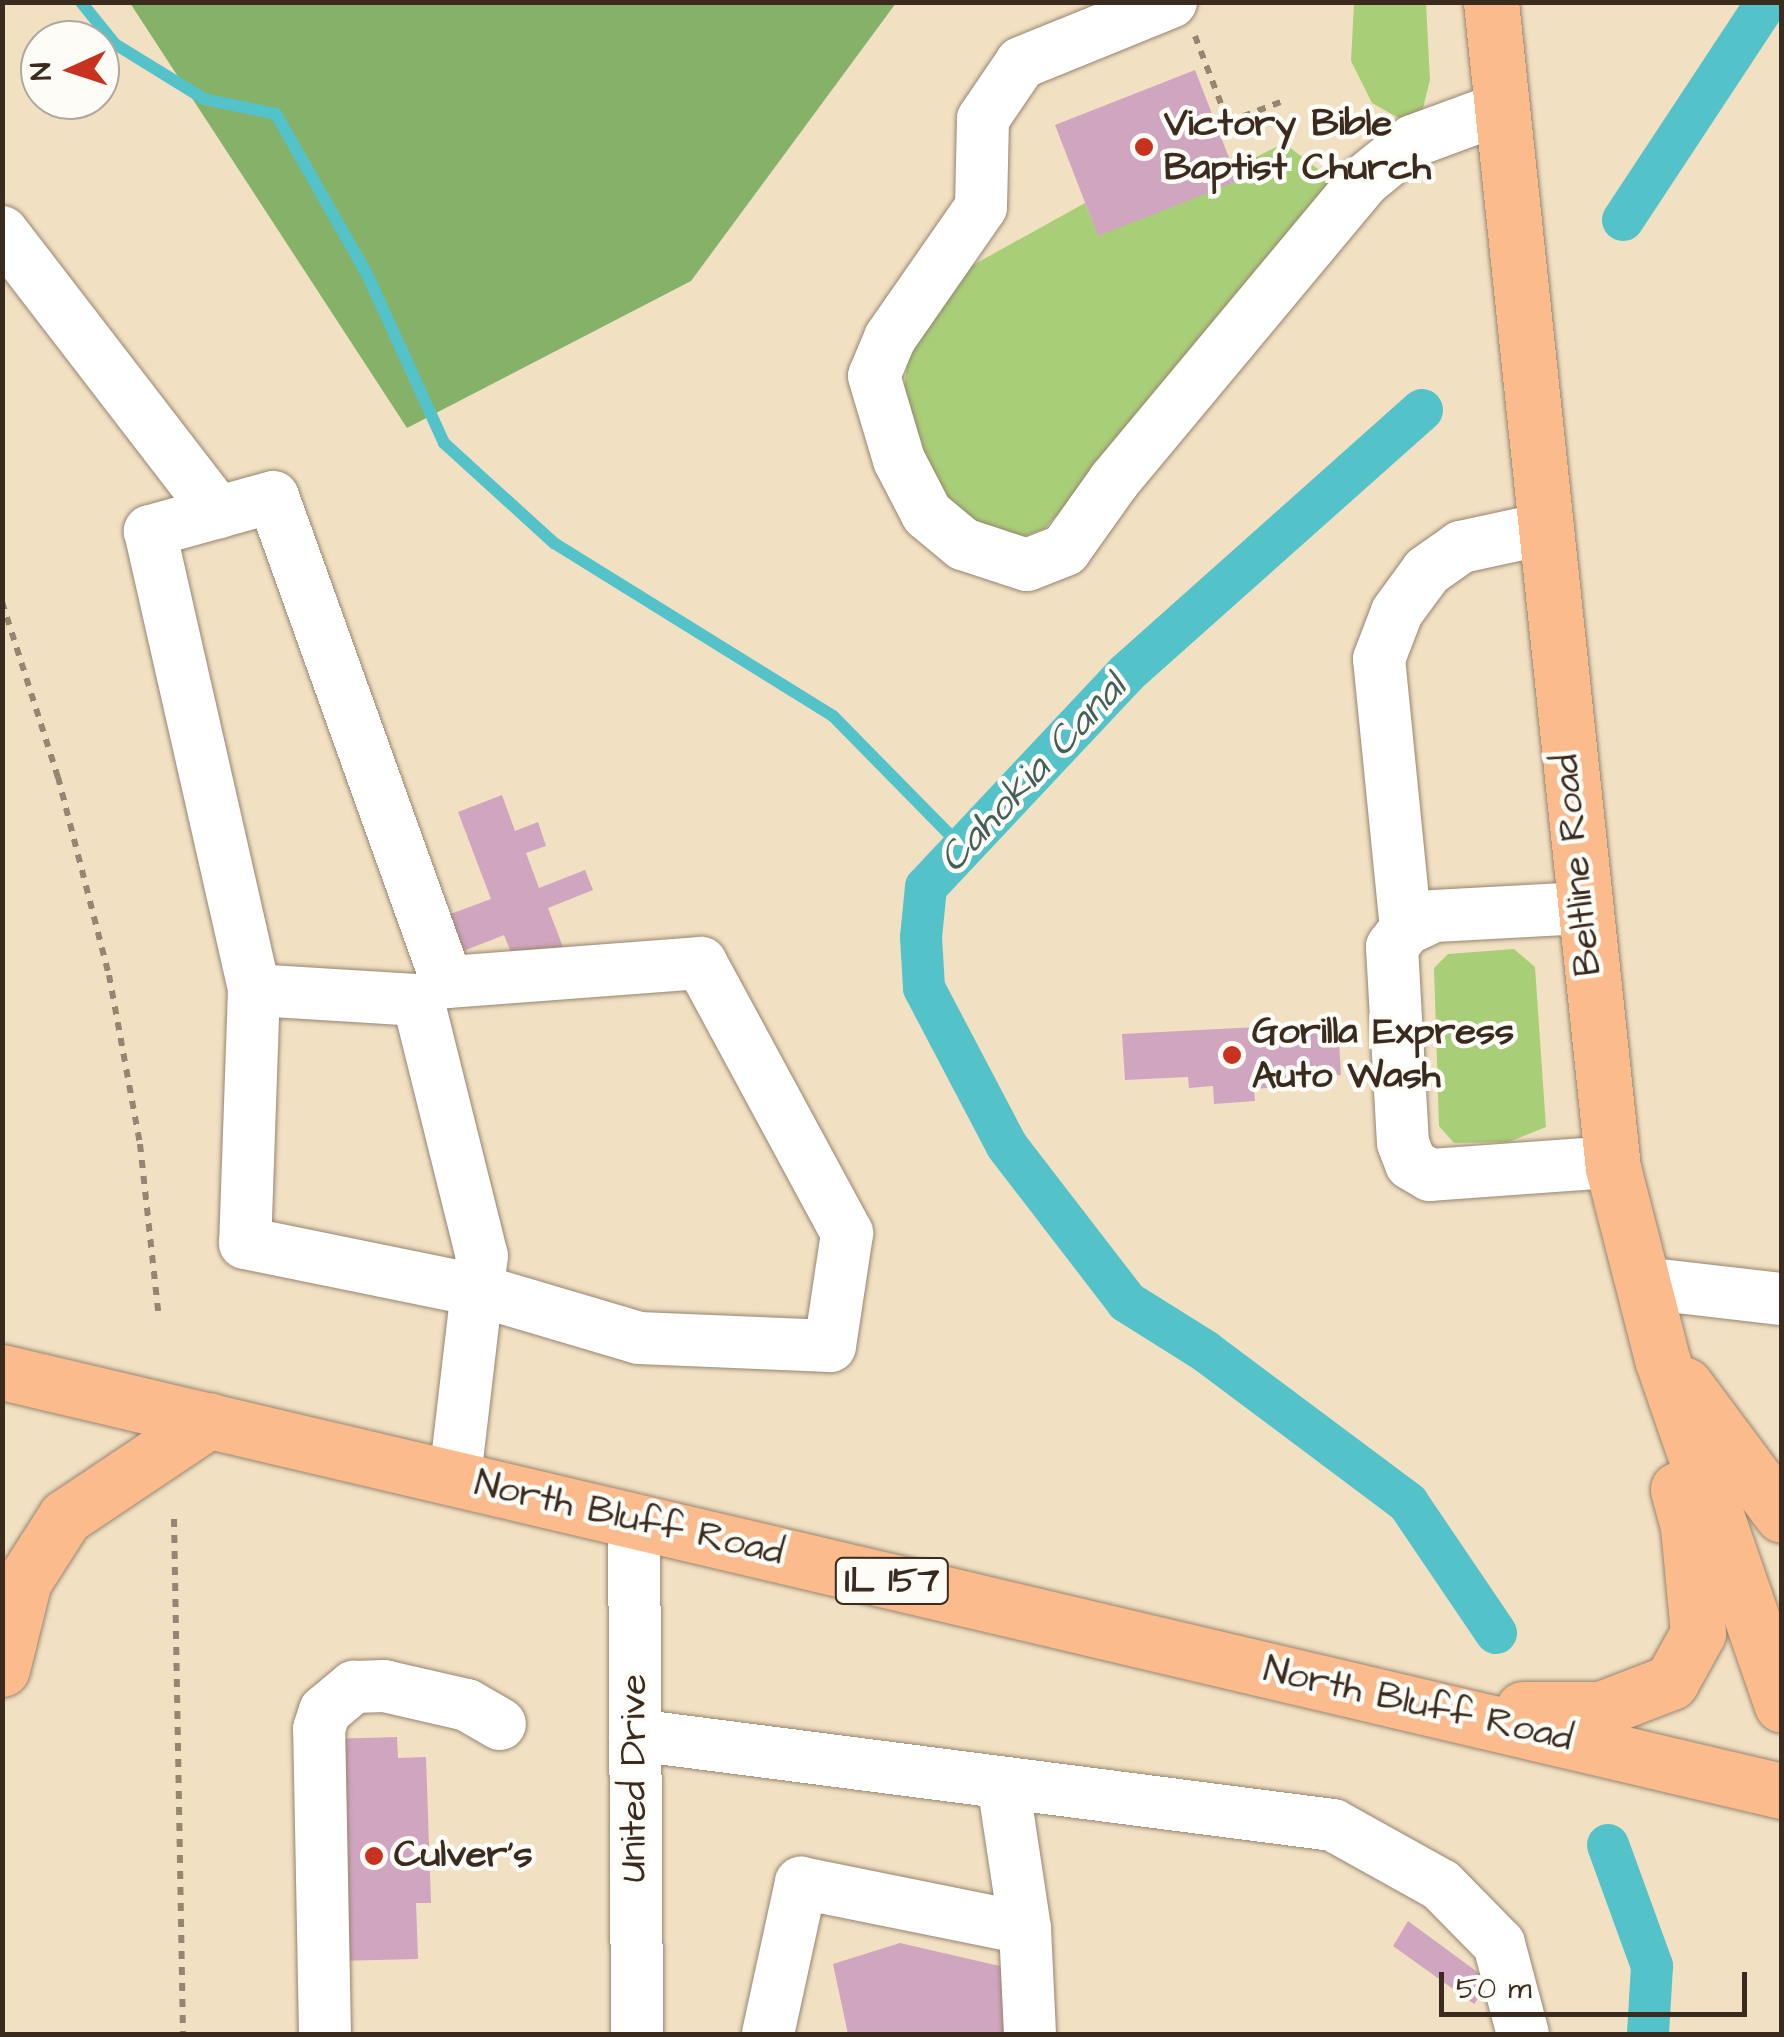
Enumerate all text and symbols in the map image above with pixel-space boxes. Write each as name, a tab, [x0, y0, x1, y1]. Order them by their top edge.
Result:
north arrow	[20, 20, 120, 120]
text: N	[22, 62, 61, 81]
place label: Victory Bible Baptist Church	[1164, 102, 1431, 192]
marker: Victory Bible Baptist Church	[1133, 136, 1155, 158]
water label: Cahokia Canal	[929, 665, 1137, 883]
street label: Beltline Road	[1544, 752, 1612, 978]
place label: Gorilla Express Auto Wash	[1252, 1010, 1514, 1100]
marker: Gorilla Express Auto Wash	[1221, 1044, 1243, 1066]
street label: North Bluff Road	[470, 1461, 788, 1577]
road number: IL 157	[834, 1551, 950, 1611]
street label: North Bluff Road	[1259, 1647, 1577, 1763]
street label: United Drive	[612, 1674, 658, 1882]
place label: Culver's	[394, 1833, 533, 1879]
marker: Culver's	[363, 1845, 385, 1867]
scale bar	[1444, 1952, 1752, 2014]
text: 50 m	[1456, 1968, 1532, 2010]

